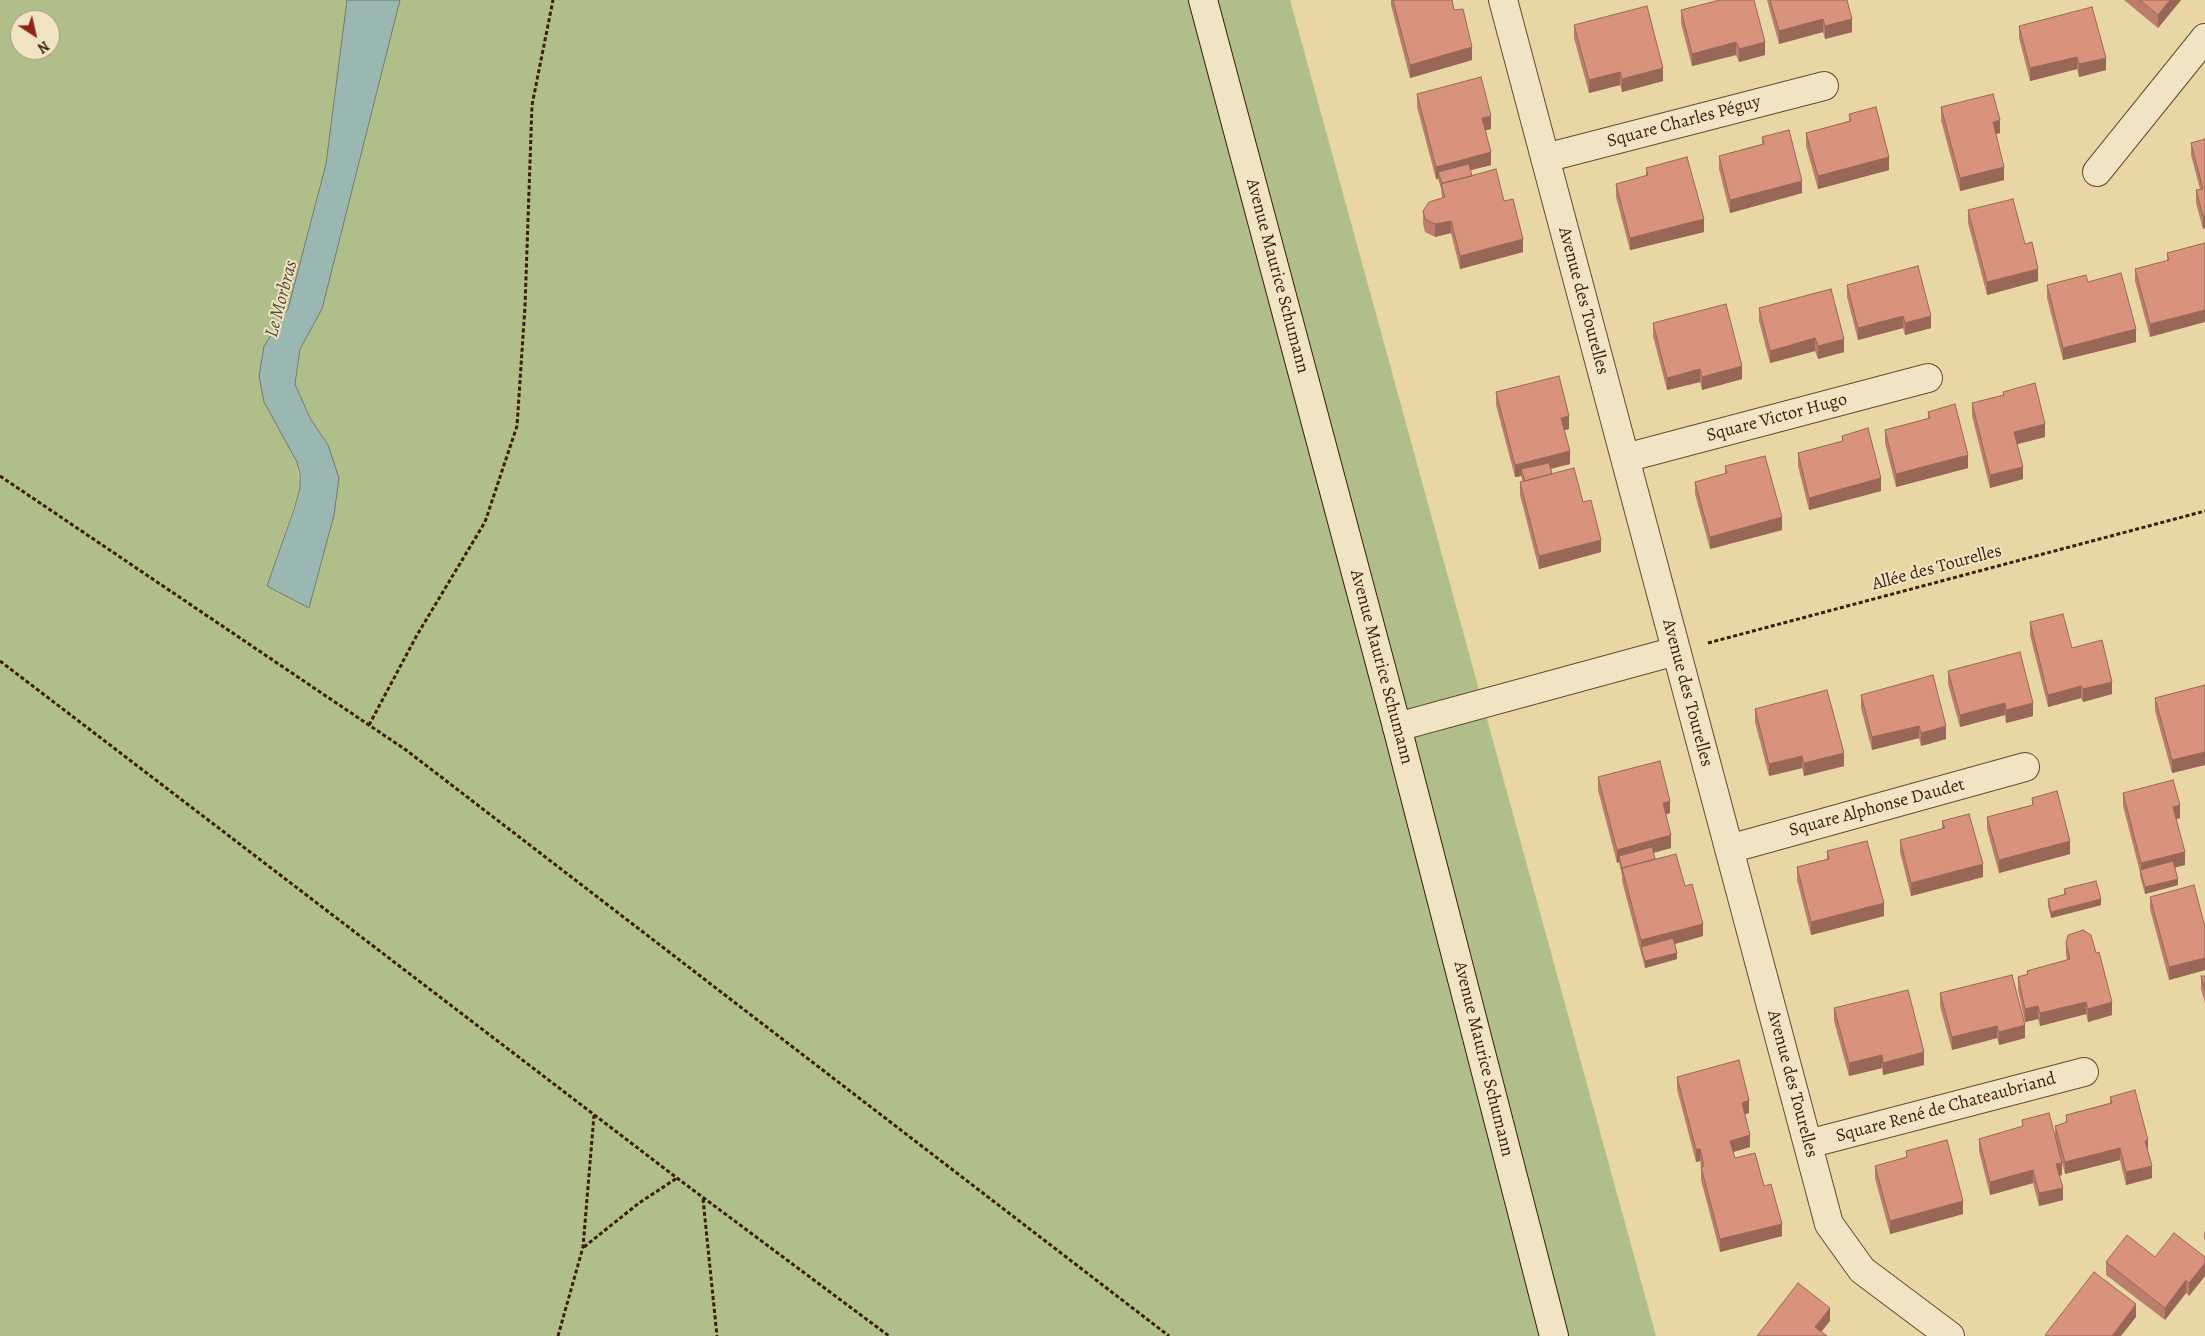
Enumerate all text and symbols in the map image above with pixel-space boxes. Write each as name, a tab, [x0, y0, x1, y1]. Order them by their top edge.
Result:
north arrow	[10, 10, 60, 60]
text: N	[34, 36, 53, 58]
street label: Square Charles Péguy	[1605, 91, 1763, 153]
street label: Avenue Maurice Schumann	[1241, 176, 1313, 376]
street label: Avenue des Tourelles	[1553, 225, 1613, 377]
water label: Le Morbras	[261, 258, 303, 340]
street label: Square Victor Hugo	[1704, 389, 1850, 447]
street label: Allée des Tourelles	[1870, 540, 2004, 596]
street label: Avenue Maurice Schumann	[1345, 567, 1417, 767]
street label: Avenue des Tourelles	[1657, 617, 1717, 769]
street label: Square Alphonse Daudet	[1787, 774, 1967, 842]
street label: Avenue Maurice Schumann	[1448, 959, 1518, 1159]
street label: Avenue des Tourelles	[1762, 1008, 1822, 1160]
street label: Square René de Chateaubriand	[1834, 1068, 2058, 1148]

